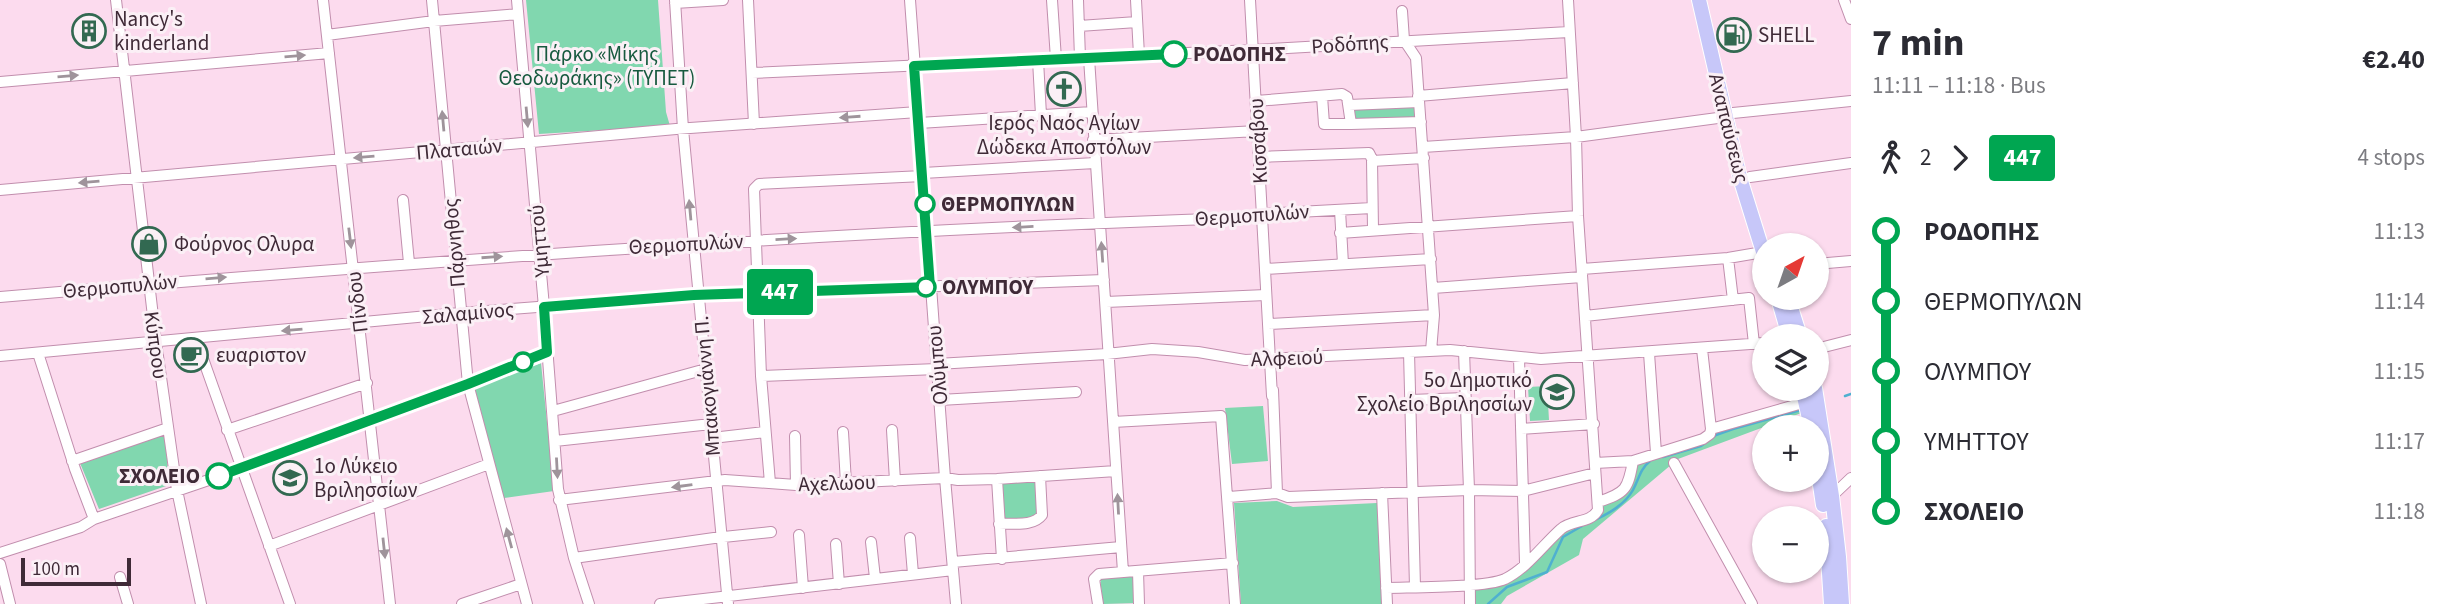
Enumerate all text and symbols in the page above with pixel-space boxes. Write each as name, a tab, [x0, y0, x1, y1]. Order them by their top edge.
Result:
place label: Nancy's kinderland	[114, 4, 210, 58]
building icon: Nancy's kinderland	[70, 12, 108, 50]
fuel station icon: SHELL	[1715, 16, 1753, 54]
text: 7 min	[1872, 16, 1964, 70]
place label: SHELL	[1758, 20, 1814, 50]
street label: Ροδόπης	[1310, 26, 1390, 62]
park label: Πάρκο «Μίκης Θεοδωράκης» (ΤΥΠΕΤ)	[499, 39, 695, 93]
place label: ΡΟΔΟΠΗΣ	[1193, 39, 1286, 69]
marker: ΡΟΔΟΠΗΣ	[1161, 41, 1187, 67]
text: €2.40	[2362, 41, 2425, 78]
one-way arrow	[284, 50, 306, 61]
text: 11:11 – 11:18 · Bus	[1872, 69, 2046, 102]
one-way arrow	[57, 70, 79, 81]
church icon: Ιερός Ναός Αγίων Δώδεκα Αποστόλων	[1045, 70, 1083, 108]
street label: Αναπαύσεως	[1701, 70, 1757, 186]
street label: Κισσάβου	[1241, 97, 1275, 185]
one-way arrow	[522, 106, 533, 128]
place label: Ιερός Ναός Αγίων Δώδεκα Αποστόλων	[977, 108, 1151, 162]
one-way arrow	[437, 110, 448, 132]
one-way arrow	[839, 112, 861, 123]
street label: Πλαταιών	[415, 130, 503, 168]
icon: walk	[1872, 139, 1910, 177]
icon: forward	[1941, 139, 1979, 177]
text: 447	[2003, 140, 2041, 175]
text: 2	[1920, 141, 1931, 174]
text: 4 stops	[2358, 141, 2425, 174]
one-way arrow	[353, 152, 375, 163]
one-way arrow	[78, 177, 100, 188]
place label: ΘΕΡΜΟΠΥΛΩΝ	[941, 189, 1075, 219]
marker: ΘΕΡΜΟΠΥΛΩΝ	[915, 194, 935, 214]
street label: Θερμοπυλών	[1194, 196, 1310, 234]
street label: Πάρνηθος	[435, 197, 473, 289]
one-way arrow	[685, 198, 696, 220]
street label: Υμηττού	[521, 203, 557, 280]
text: ΡΟΔΟΠΗΣ	[1924, 213, 2039, 250]
text: 11:13	[2374, 215, 2425, 248]
one-way arrow	[1011, 222, 1033, 233]
shop icon: Φούρνος Ολυρα	[130, 225, 168, 263]
street label: Θερμοπυλών	[628, 226, 744, 262]
one-way arrow	[345, 227, 356, 249]
place label: Φούρνος Ολυρα	[174, 229, 314, 259]
one-way arrow	[776, 233, 798, 244]
north arrow	[1752, 233, 1829, 310]
map controls	[1752, 233, 1829, 583]
one-way arrow	[1097, 241, 1108, 263]
one-way arrow	[481, 252, 503, 263]
street label: Θερμοπυλών	[62, 266, 178, 306]
line badge: 447	[740, 269, 820, 315]
street label: Πίνδου	[338, 270, 376, 334]
one-way arrow	[205, 272, 227, 283]
place label: ΟΛΥΜΠΟΥ	[942, 272, 1034, 302]
text: 447	[761, 274, 799, 309]
marker: ΟΛΥΜΠΟΥ	[916, 277, 936, 297]
text: ΘΕΡΜΟΠΥΛΩΝ	[1924, 283, 2083, 320]
text: 11:14	[2374, 285, 2425, 318]
street label: Σαλαμίνος	[421, 294, 515, 332]
street label: Κύπρου	[136, 309, 176, 381]
street label: Μπακογιάννη Π.	[686, 314, 728, 458]
one-way arrow	[281, 324, 303, 335]
street label: Ολύμπου	[919, 324, 955, 406]
button: layers	[1752, 324, 1829, 401]
cafe icon: ευαριστον	[172, 336, 210, 374]
place label: ευαριστον	[216, 340, 306, 370]
street label: Αλφειού	[1250, 342, 1324, 374]
unlabelled marker	[513, 352, 533, 372]
text: ΟΛΥΜΠΟΥ	[1924, 353, 2031, 390]
text: 11:15	[2374, 355, 2425, 388]
place label: 5ο Δημοτικό Σχολείο Βριλησσίων	[1357, 365, 1532, 419]
school or university icon: 5ο Δημοτικό Σχολείο Βριλησσίων	[1538, 373, 1576, 411]
button: +	[1752, 415, 1829, 492]
text: ΥΜΗΤΤΟΥ	[1924, 423, 2029, 460]
text: 11:17	[2374, 425, 2425, 458]
place label: 1o Λύκειο Βριλησσίων	[314, 451, 417, 505]
one-way arrow	[551, 458, 562, 480]
school or university icon: 1o Λύκειο Βριλησσίων	[271, 459, 309, 497]
place label: ΣΧΟΛΕΙΟ	[119, 461, 200, 491]
marker: ΣΧΟΛΕΙΟ	[206, 463, 232, 489]
street label: Αχελώου	[798, 467, 876, 499]
one-way arrow	[671, 481, 693, 492]
one-way arrow	[1113, 493, 1124, 515]
text: ΣΧΟΛΕΙΟ	[1924, 493, 2024, 530]
text: 11:18	[2374, 495, 2425, 528]
button: −	[1752, 506, 1829, 583]
one-way arrow	[503, 527, 514, 549]
one-way arrow	[379, 538, 390, 560]
scale bar	[21, 555, 131, 587]
text: 100 m	[32, 556, 80, 583]

